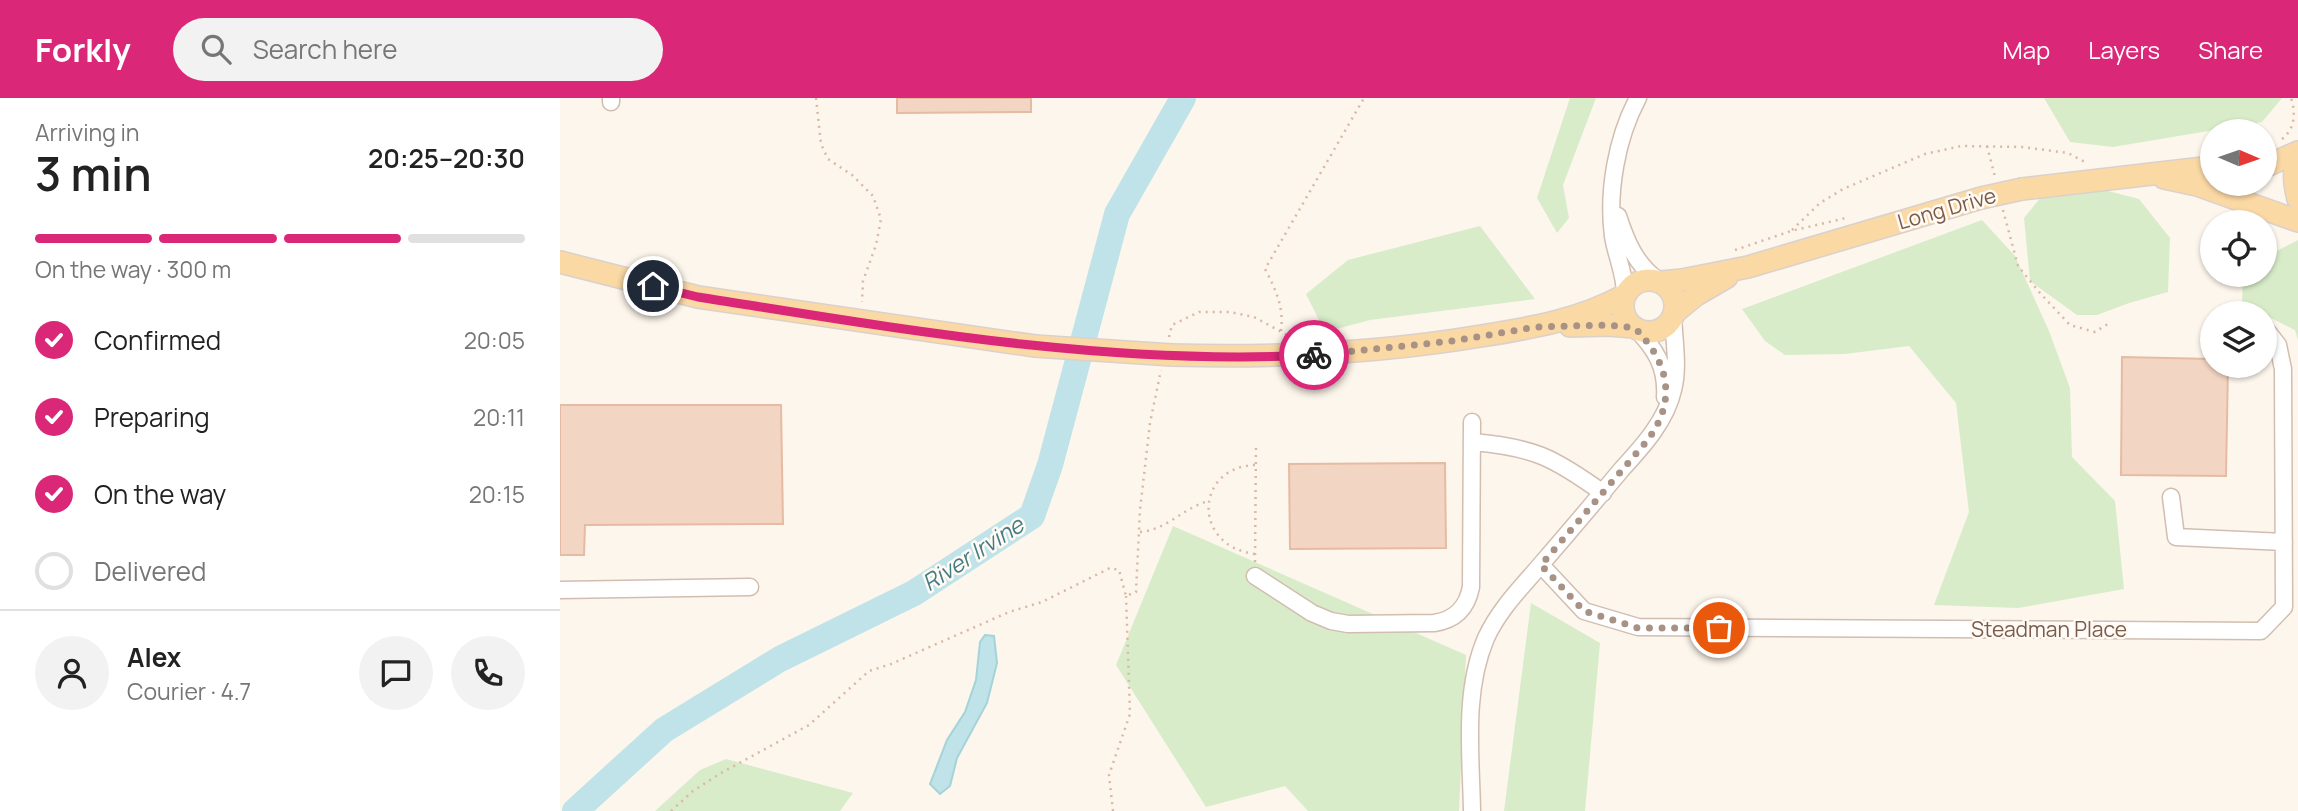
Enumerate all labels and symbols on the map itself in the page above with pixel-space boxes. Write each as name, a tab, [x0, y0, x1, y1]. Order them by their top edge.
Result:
north arrow	[2200, 119, 2277, 196]
street label: Long Drive	[1894, 181, 1999, 235]
pin	[623, 256, 683, 316]
courier	[1279, 320, 1349, 390]
water label: River Irvine	[915, 508, 1031, 598]
pin	[1689, 598, 1749, 658]
street label: Steadman Place	[1971, 615, 2127, 643]

